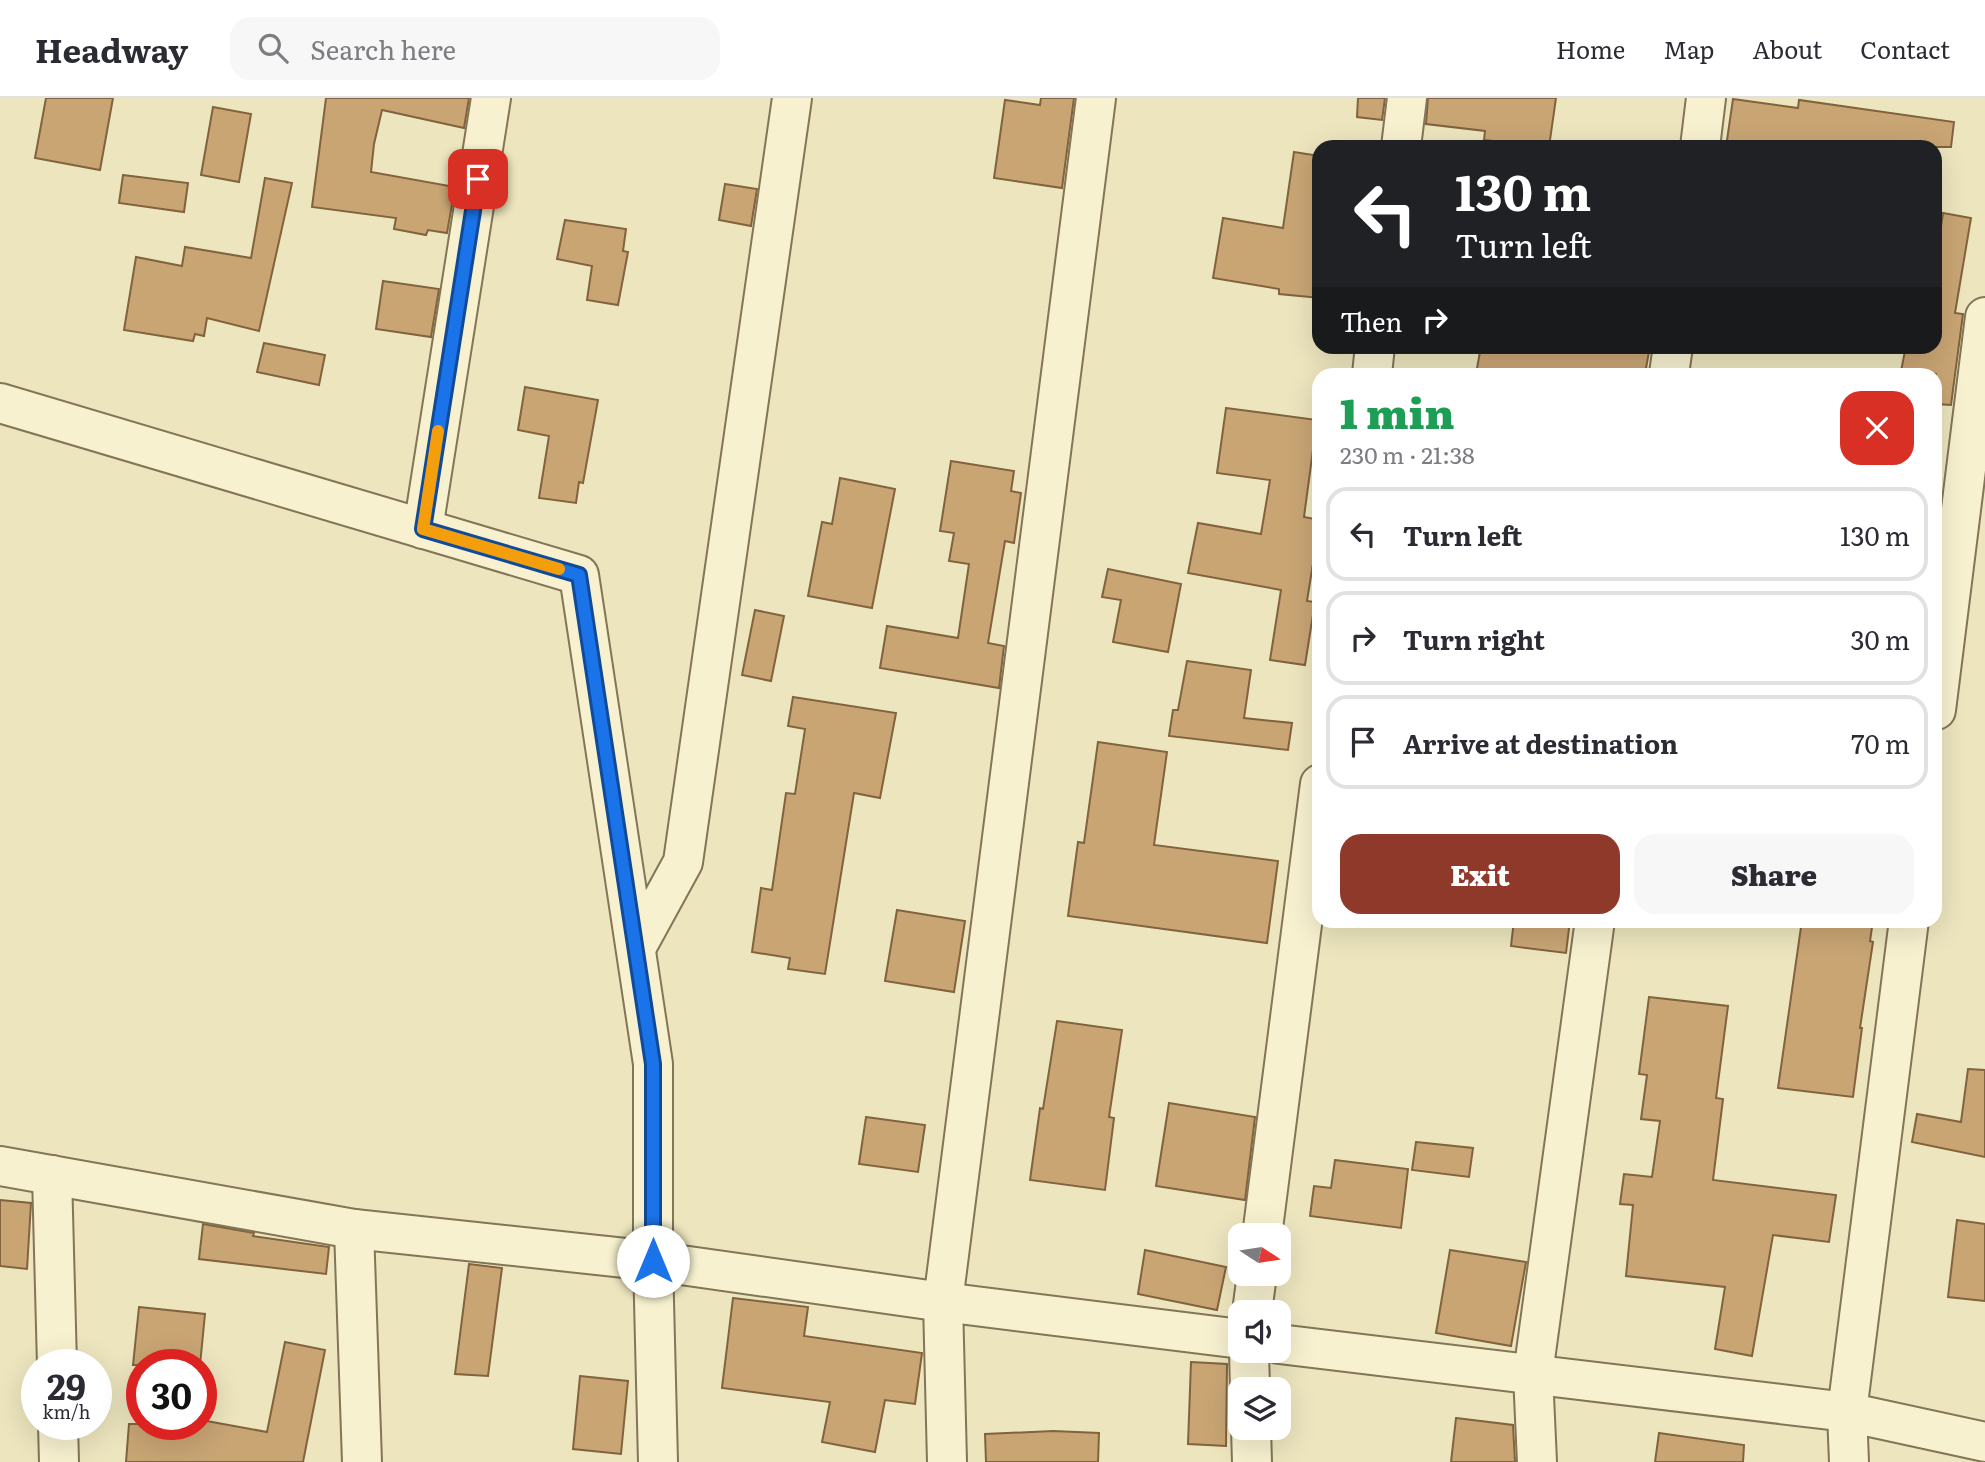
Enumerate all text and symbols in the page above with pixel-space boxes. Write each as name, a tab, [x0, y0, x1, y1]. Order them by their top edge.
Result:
search box	[230, 17, 720, 80]
text: Headway	[35, 24, 188, 73]
icon: search	[254, 29, 292, 67]
text: Search here	[310, 29, 456, 68]
text: Home	[1556, 31, 1625, 66]
text: Map	[1663, 31, 1714, 66]
text: About	[1752, 31, 1822, 66]
text: Contact	[1860, 31, 1950, 66]
pin	[448, 149, 508, 209]
text: 130 m	[1455, 153, 1591, 226]
icon: arrive	[459, 160, 497, 198]
icon: left	[1340, 168, 1431, 259]
text: Turn left	[1455, 220, 1592, 268]
text: Then	[1340, 301, 1402, 340]
icon: right	[1416, 301, 1454, 339]
text: 1 min	[1340, 380, 1455, 442]
button: close	[1840, 391, 1914, 465]
text: 230 m · 21:38	[1340, 437, 1475, 471]
icon: left	[1344, 515, 1382, 553]
text: Turn left	[1403, 515, 1522, 554]
text: 130 m	[1840, 515, 1910, 554]
icon: right	[1344, 619, 1382, 657]
text: Turn right	[1403, 619, 1545, 658]
text: 30 m	[1850, 619, 1910, 658]
icon: arrive	[1344, 723, 1382, 761]
text: Arrive at destination	[1403, 723, 1678, 762]
text: 70 m	[1851, 723, 1910, 762]
button: Exit	[1340, 834, 1620, 914]
button: Share	[1634, 834, 1914, 914]
north arrow	[1228, 1223, 1292, 1286]
map controls	[1228, 1223, 1291, 1440]
position arrow	[616, 1224, 690, 1298]
button: sound	[1228, 1300, 1291, 1363]
speed limit sign: 30	[126, 1349, 217, 1440]
text: 29	[47, 1359, 86, 1411]
button: layers	[1228, 1377, 1291, 1440]
text: km/h	[43, 1398, 90, 1425]

